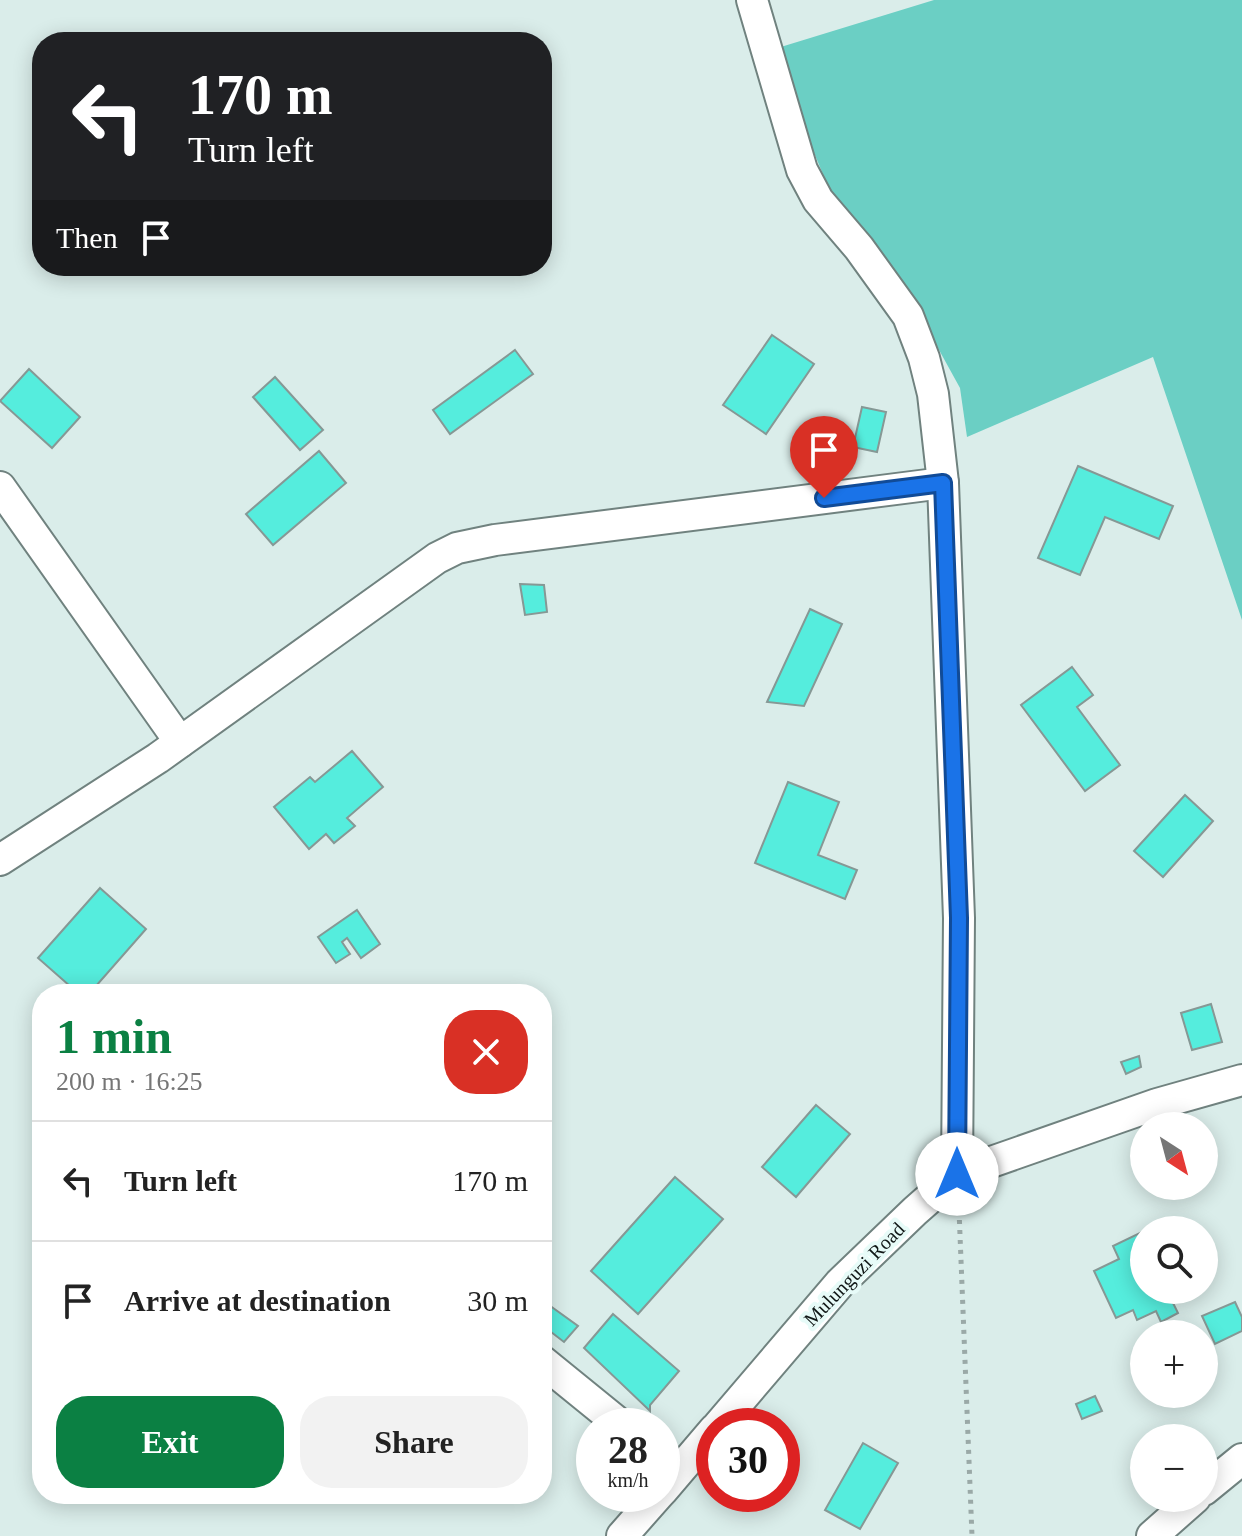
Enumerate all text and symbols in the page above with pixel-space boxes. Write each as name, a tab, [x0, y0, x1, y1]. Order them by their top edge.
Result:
icon: left	[56, 64, 160, 168]
text: 170 m	[188, 64, 333, 126]
text: Turn left	[188, 130, 314, 170]
icon: arrive	[134, 216, 178, 260]
text: Then	[56, 221, 118, 254]
pin	[790, 416, 858, 498]
icon: arrive	[802, 428, 846, 472]
text: 1 min	[56, 1010, 172, 1063]
button: close	[444, 1010, 528, 1094]
text: 200 m · 16:25	[56, 1067, 203, 1096]
north arrow	[1130, 1112, 1218, 1200]
map controls	[1130, 1112, 1218, 1512]
position arrow	[915, 1132, 999, 1216]
icon: left	[56, 1159, 100, 1203]
text: Turn left	[124, 1164, 237, 1197]
text: 170 m	[452, 1164, 528, 1197]
button: search	[1130, 1216, 1218, 1304]
street label: Mulunguzi Road	[799, 1218, 910, 1331]
icon: arrive	[56, 1279, 100, 1323]
text: Arrive at destination	[124, 1284, 391, 1317]
text: 30 m	[467, 1284, 528, 1317]
button: +	[1130, 1320, 1218, 1408]
button: Exit	[56, 1396, 284, 1488]
button: Share	[300, 1396, 528, 1488]
speed limit sign: 30	[696, 1408, 800, 1512]
button: −	[1130, 1424, 1218, 1512]
text: 28	[608, 1427, 648, 1472]
text: km/h	[607, 1469, 649, 1491]

